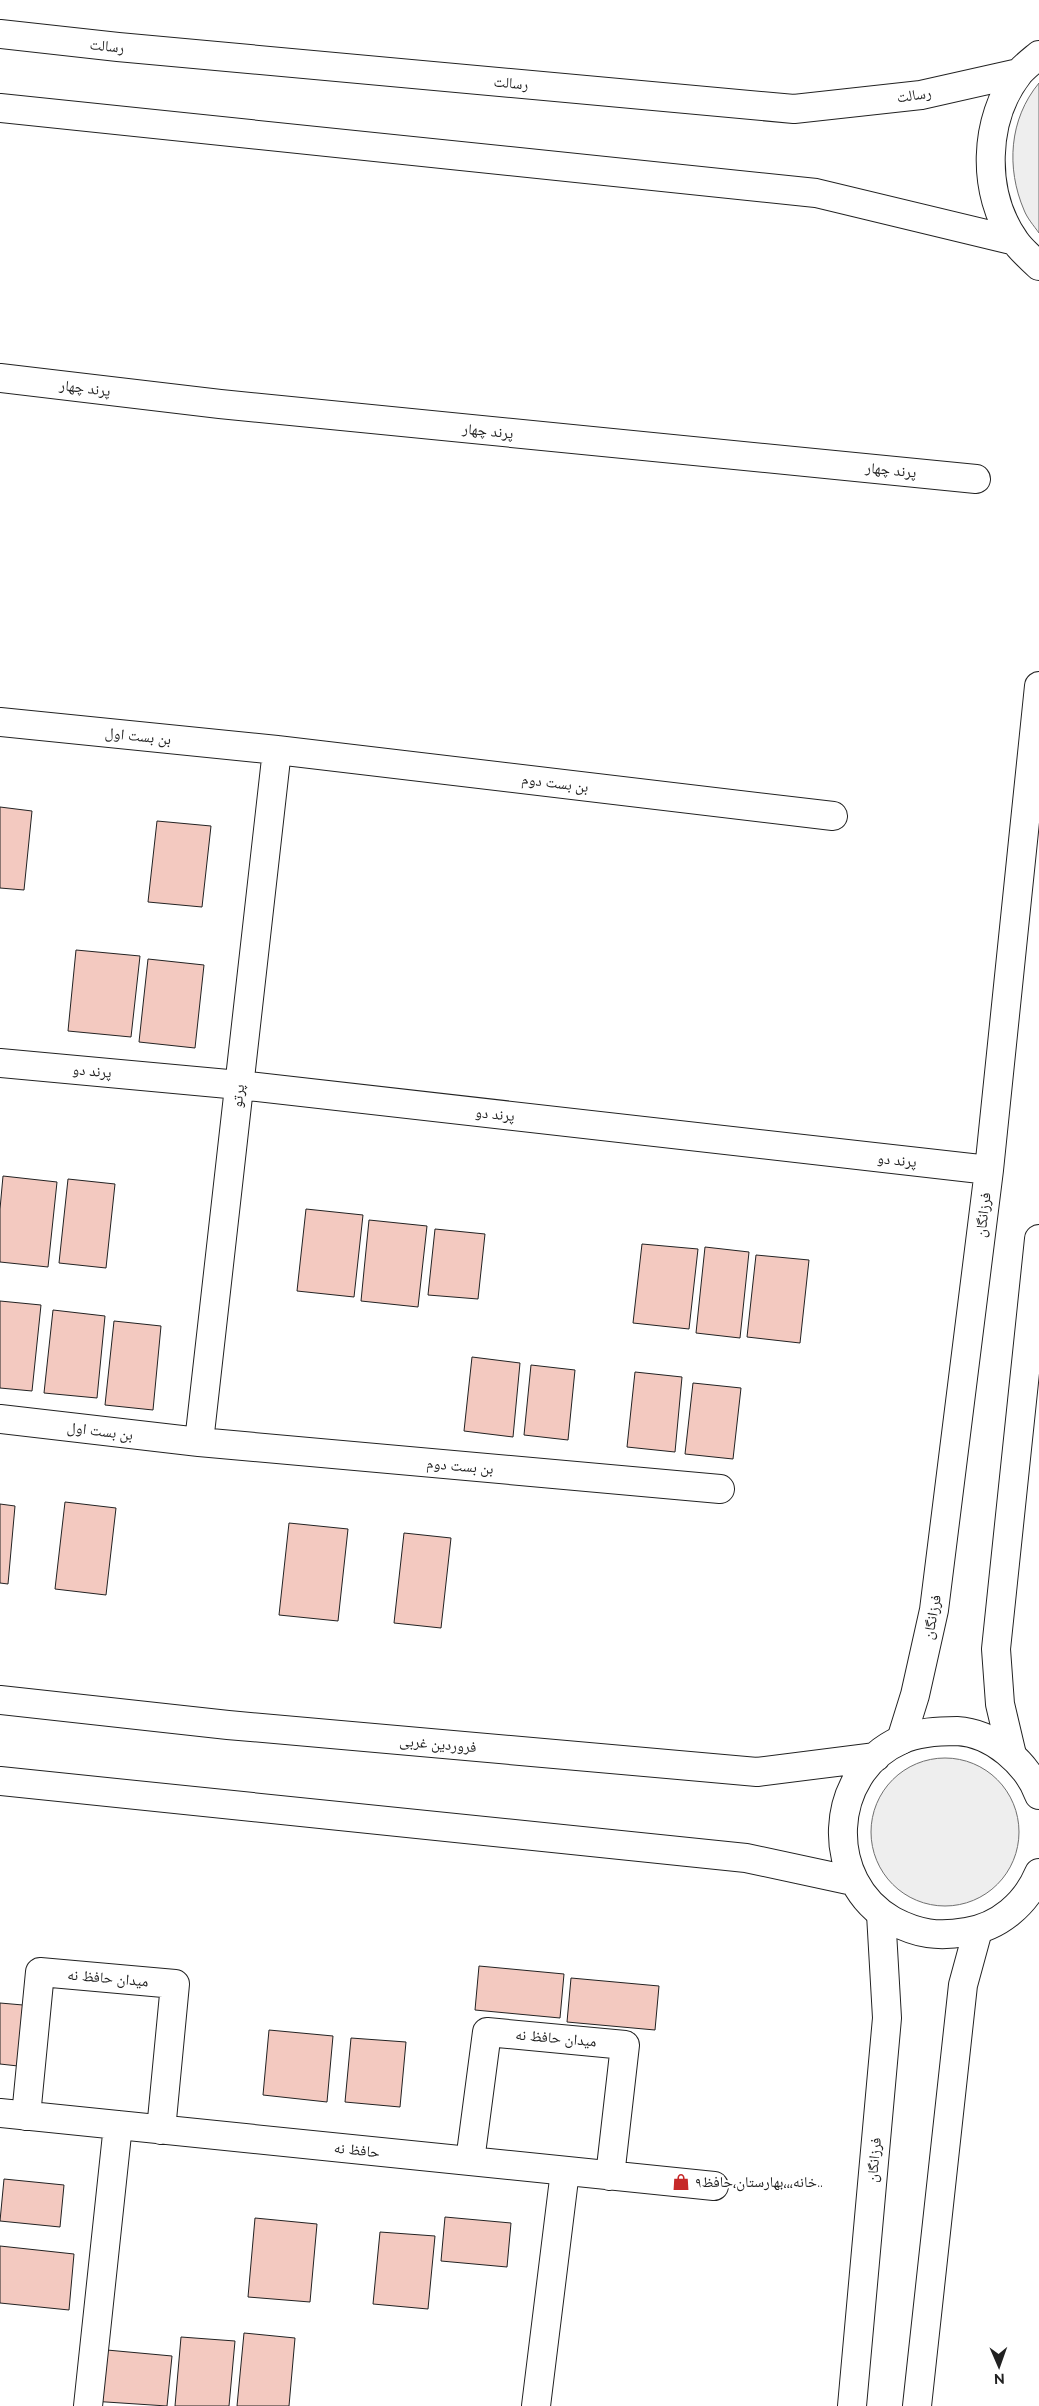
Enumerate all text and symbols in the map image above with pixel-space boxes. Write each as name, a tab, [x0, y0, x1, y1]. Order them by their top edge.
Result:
street label: رسالت	[89, 35, 125, 57]
street label: رسالت	[493, 73, 529, 94]
street label: رسالت	[895, 84, 933, 106]
street label: پرند چهار	[58, 376, 111, 400]
street label: پرند چهار	[461, 419, 514, 443]
street label: پرند چهار	[864, 458, 917, 482]
street label: بن بست اول	[104, 724, 172, 749]
street label: بن بست دوم	[520, 770, 590, 797]
street label: پرند دو	[72, 1060, 112, 1082]
street label: پرتو	[228, 1083, 248, 1109]
street label: پرند دو	[474, 1103, 516, 1125]
street label: پرند دو	[876, 1149, 918, 1171]
street label: فرزانگان	[971, 1191, 996, 1239]
street label: بن بست اول	[66, 1418, 134, 1445]
street label: بن بست دوم	[426, 1454, 494, 1479]
street label: فرزانگان	[919, 1593, 946, 1641]
street label: فروردین غربی	[399, 1732, 477, 1757]
street label: میدان حافظ نه	[67, 1965, 150, 1992]
street label: میدان حافظ نه	[515, 2025, 598, 2052]
street label: فرزانگان	[863, 2137, 886, 2183]
street label: حافظ نه	[333, 2139, 381, 2161]
shop icon: خانه،،،بهارستان،حافظ۹..	[671, 2172, 691, 2192]
place label: خانه،،،بهارستان،حافظ۹..	[695, 2173, 823, 2192]
north arrow	[974, 2341, 1024, 2391]
text: N	[994, 2371, 1005, 2387]

